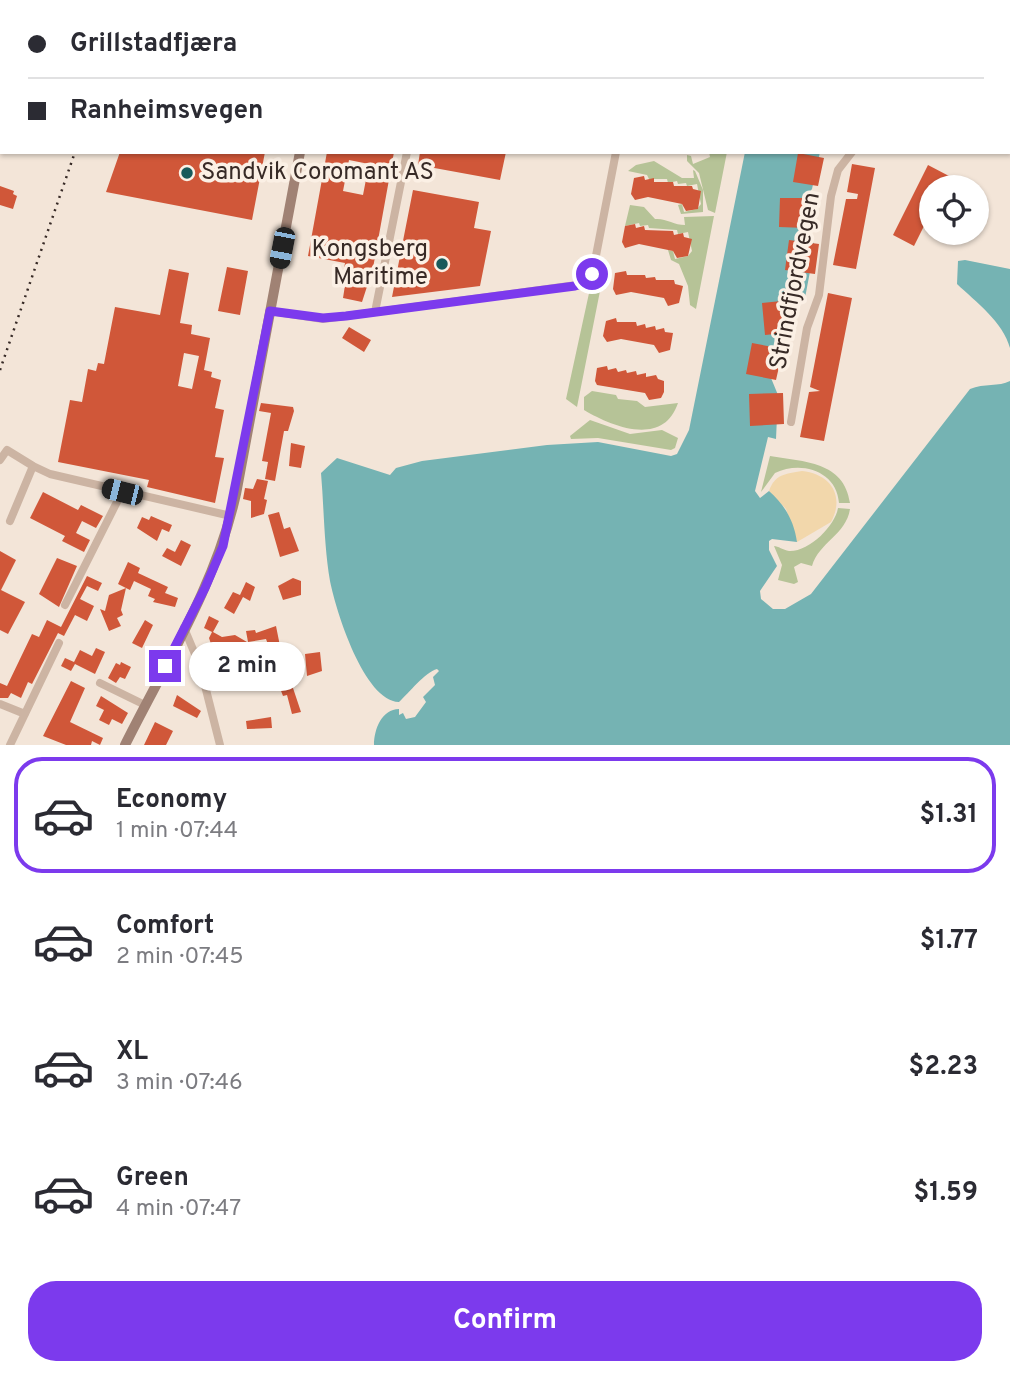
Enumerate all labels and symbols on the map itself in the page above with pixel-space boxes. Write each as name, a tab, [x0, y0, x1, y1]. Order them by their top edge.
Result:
place label: Sandvik Coromant AS	[201, 158, 434, 188]
marker: Sandvik Coromant AS	[179, 165, 195, 181]
street label: Strindfjordvegen	[764, 190, 828, 372]
car	[268, 225, 297, 271]
place label: Kongsberg Maritime	[312, 235, 428, 293]
marker: Kongsberg Maritime	[434, 256, 450, 272]
route start	[576, 258, 608, 290]
car	[100, 477, 145, 507]
callout: 2 min	[190, 642, 305, 690]
route end	[149, 650, 181, 682]

